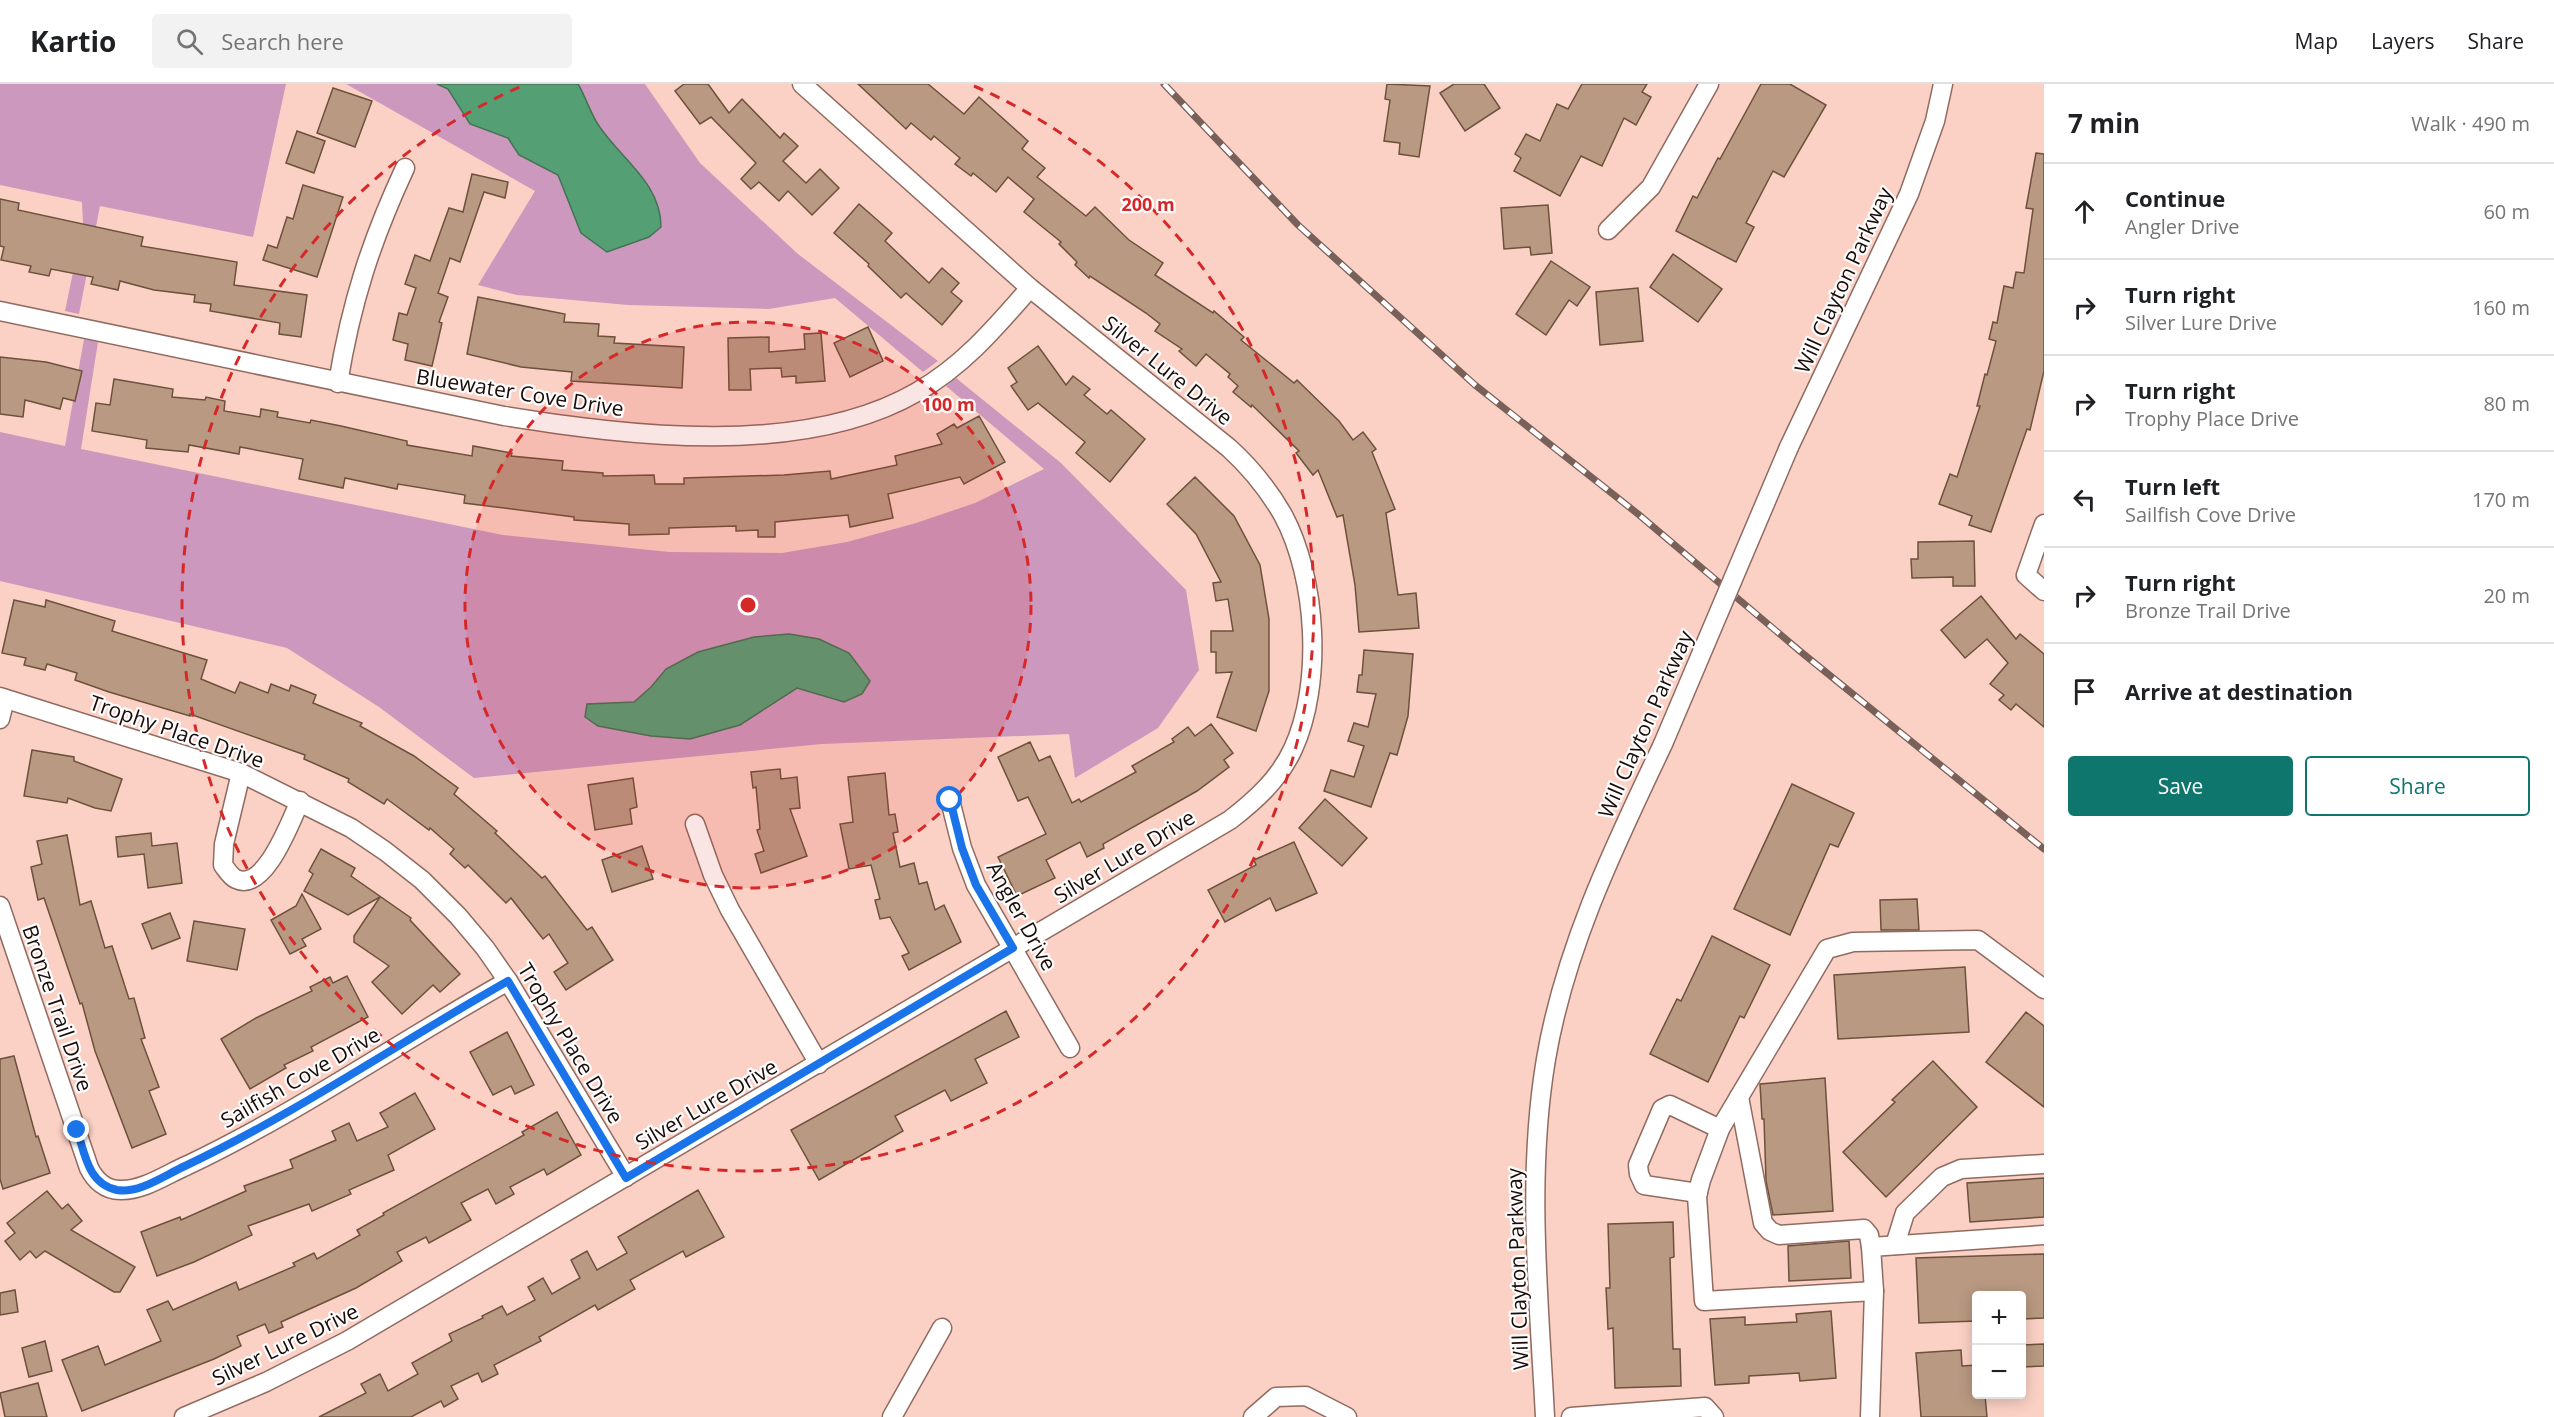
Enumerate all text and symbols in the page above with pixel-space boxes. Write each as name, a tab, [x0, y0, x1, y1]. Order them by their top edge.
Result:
search box	[152, 14, 572, 68]
text: Kartio	[30, 22, 116, 60]
icon: search	[173, 25, 206, 58]
text: Search here	[221, 26, 344, 56]
text: Map	[2295, 27, 2338, 55]
text: Layers	[2371, 27, 2435, 55]
text: Share	[2468, 27, 2524, 55]
text: 7 min	[2068, 105, 2140, 141]
text: Walk · 490 m	[2411, 110, 2530, 137]
street label: Will Clayton Parkway	[1788, 182, 1899, 378]
text: Continue	[2125, 183, 2225, 213]
text: 200 m	[1121, 192, 1175, 216]
icon: ahead	[2068, 195, 2101, 228]
text: 60 m	[2483, 198, 2530, 225]
text: Angler Drive	[2125, 213, 2239, 240]
text: Turn right	[2125, 279, 2236, 309]
icon: right	[2068, 291, 2101, 324]
text: 160 m	[2472, 294, 2530, 321]
street label: Silver Lure Drive	[1097, 309, 1239, 431]
text: Silver Lure Drive	[2125, 309, 2277, 336]
street label: Bluewater Cove Drive	[414, 362, 626, 422]
text: Turn right	[2125, 375, 2236, 405]
icon: right	[2068, 387, 2101, 420]
text: 80 m	[2483, 390, 2530, 417]
text: 100 m	[921, 392, 975, 416]
text: Trophy Place Drive	[2125, 405, 2299, 432]
text: Turn left	[2125, 471, 2220, 501]
icon: left	[2068, 483, 2101, 516]
text: 170 m	[2472, 486, 2530, 513]
text: Sailfish Cove Drive	[2125, 501, 2296, 528]
text: Turn right	[2125, 567, 2236, 597]
icon: right	[2068, 579, 2101, 612]
text: 20 m	[2483, 582, 2530, 609]
centre of rings	[738, 595, 758, 615]
text: Bronze Trail Drive	[2125, 597, 2291, 624]
street label: Will Clayton Parkway	[1591, 625, 1699, 822]
icon: arrive	[2068, 675, 2101, 708]
text: Arrive at destination	[2125, 676, 2353, 706]
street label: Trophy Place Drive	[86, 688, 268, 774]
button: Save	[2068, 756, 2293, 816]
button: Share	[2305, 756, 2530, 816]
route start	[936, 786, 962, 812]
street label: Silver Lure Drive	[1048, 803, 1200, 909]
street label: Angler Drive	[981, 857, 1063, 975]
street label: Bronze Trail Drive	[16, 921, 100, 1095]
street label: Trophy Place Drive	[512, 957, 630, 1129]
street label: Sailfish Cove Drive	[215, 1020, 385, 1134]
street label: Silver Lure Drive	[630, 1052, 782, 1156]
route end	[63, 1116, 89, 1142]
street label: Will Clayton Parkway	[1499, 1167, 1535, 1371]
map controls	[1972, 1291, 2026, 1399]
button: +	[1972, 1291, 2026, 1345]
street label: Silver Lure Drive	[207, 1296, 363, 1392]
button: −	[1972, 1345, 2026, 1399]

